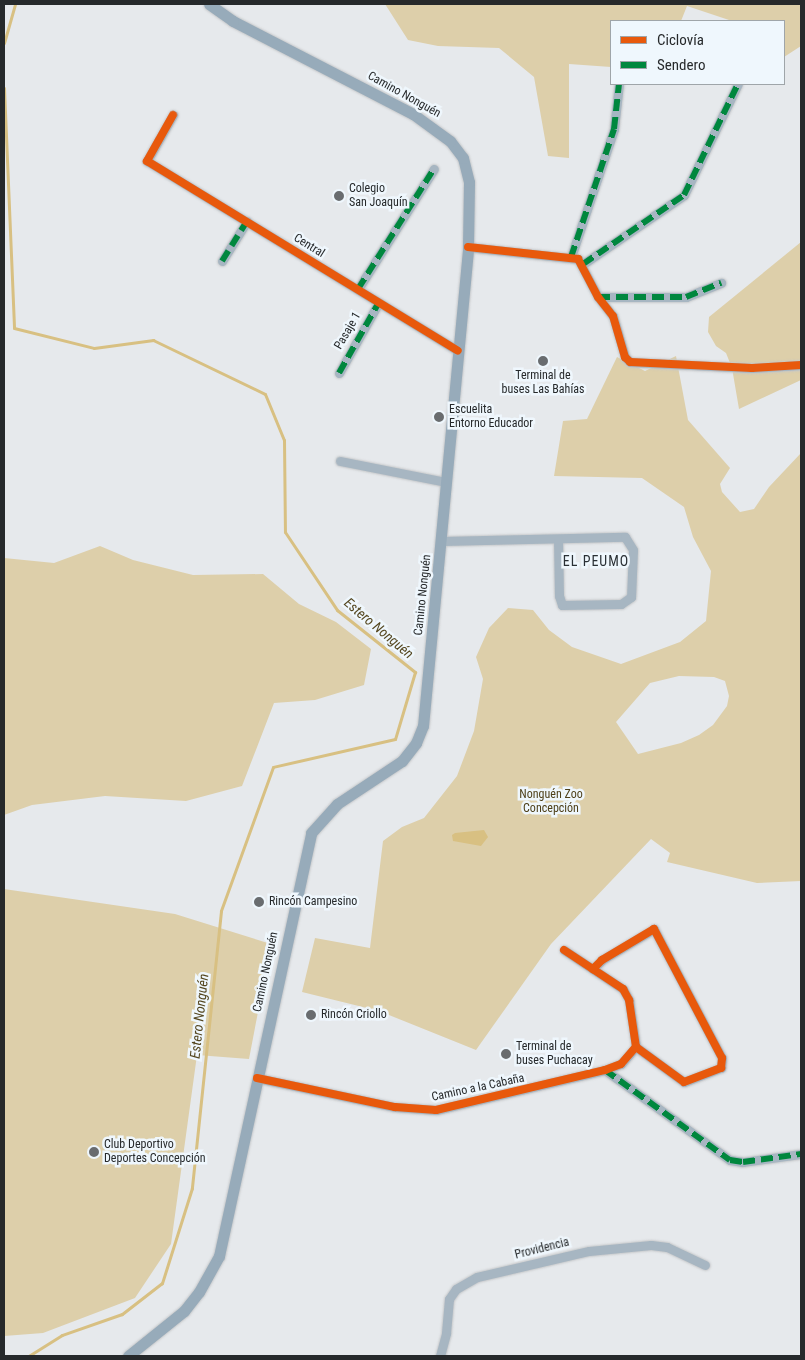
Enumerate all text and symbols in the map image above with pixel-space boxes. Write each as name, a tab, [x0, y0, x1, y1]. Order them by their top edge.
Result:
legend	[610, 20, 785, 85]
text: Ciclovía	[657, 31, 704, 49]
text: Sendero	[657, 56, 706, 74]
street label: Camino Nonguén	[365, 69, 443, 121]
place label: Colegio San Joaquín	[349, 182, 408, 210]
marker: Colegio San Joaquín	[333, 190, 345, 202]
street label: Central	[291, 231, 327, 261]
street label: Pasaje 1	[332, 310, 364, 352]
marker: Terminal de buses Las Bahías	[537, 355, 549, 367]
place label: Terminal de buses Las Bahías	[502, 369, 584, 397]
place label: Escuelita Entorno Educador	[449, 403, 533, 431]
marker: Escuelita Entorno Educador	[433, 411, 445, 423]
district label: EL PEUMO	[562, 553, 630, 569]
street label: Camino Nonguén	[412, 554, 434, 636]
water label: Estero Nonguén	[341, 594, 417, 662]
park label: Nonguén Zoo Concepción	[519, 788, 583, 816]
place label: Rincón Campesino	[269, 895, 357, 909]
marker: Rincón Campesino	[253, 896, 265, 908]
street label: Camino Nonguén	[250, 931, 282, 1013]
water label: Estero Nonguén	[186, 973, 212, 1059]
place label: Rincón Criollo	[321, 1008, 387, 1022]
marker: Rincón Criollo	[305, 1009, 317, 1021]
place label: Terminal de buses Puchacay	[516, 1040, 593, 1068]
marker: Terminal de buses Puchacay	[500, 1048, 512, 1060]
street label: Camino a la Cabaña	[430, 1071, 526, 1105]
place label: Club Deportivo Deportes Concepción	[104, 1138, 206, 1166]
marker: Club Deportivo Deportes Concepción	[88, 1146, 100, 1158]
street label: Providencia	[513, 1235, 571, 1263]

